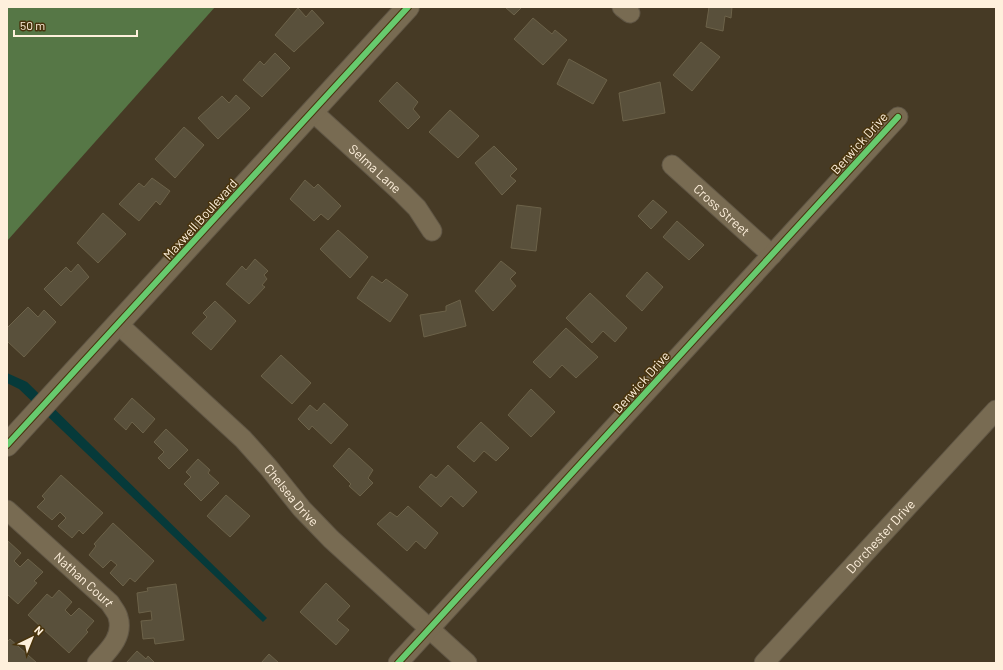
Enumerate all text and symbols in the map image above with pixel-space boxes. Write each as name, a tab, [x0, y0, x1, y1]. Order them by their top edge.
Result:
scale bar	[14, 12, 137, 38]
text: 50 m	[20, 18, 45, 32]
street label: Berwick Drive	[827, 109, 891, 177]
street label: Selma Lane	[346, 141, 405, 197]
street label: Maxwell Boulevard	[160, 175, 240, 263]
street label: Cross Street	[690, 180, 753, 239]
street label: Berwick Drive	[609, 348, 673, 416]
street label: Chelsea Drive	[261, 461, 322, 529]
street label: Dorchester Drive	[842, 496, 918, 576]
street label: Nathan Court	[51, 549, 118, 609]
north arrow	[12, 618, 52, 658]
text: N	[32, 623, 46, 638]

